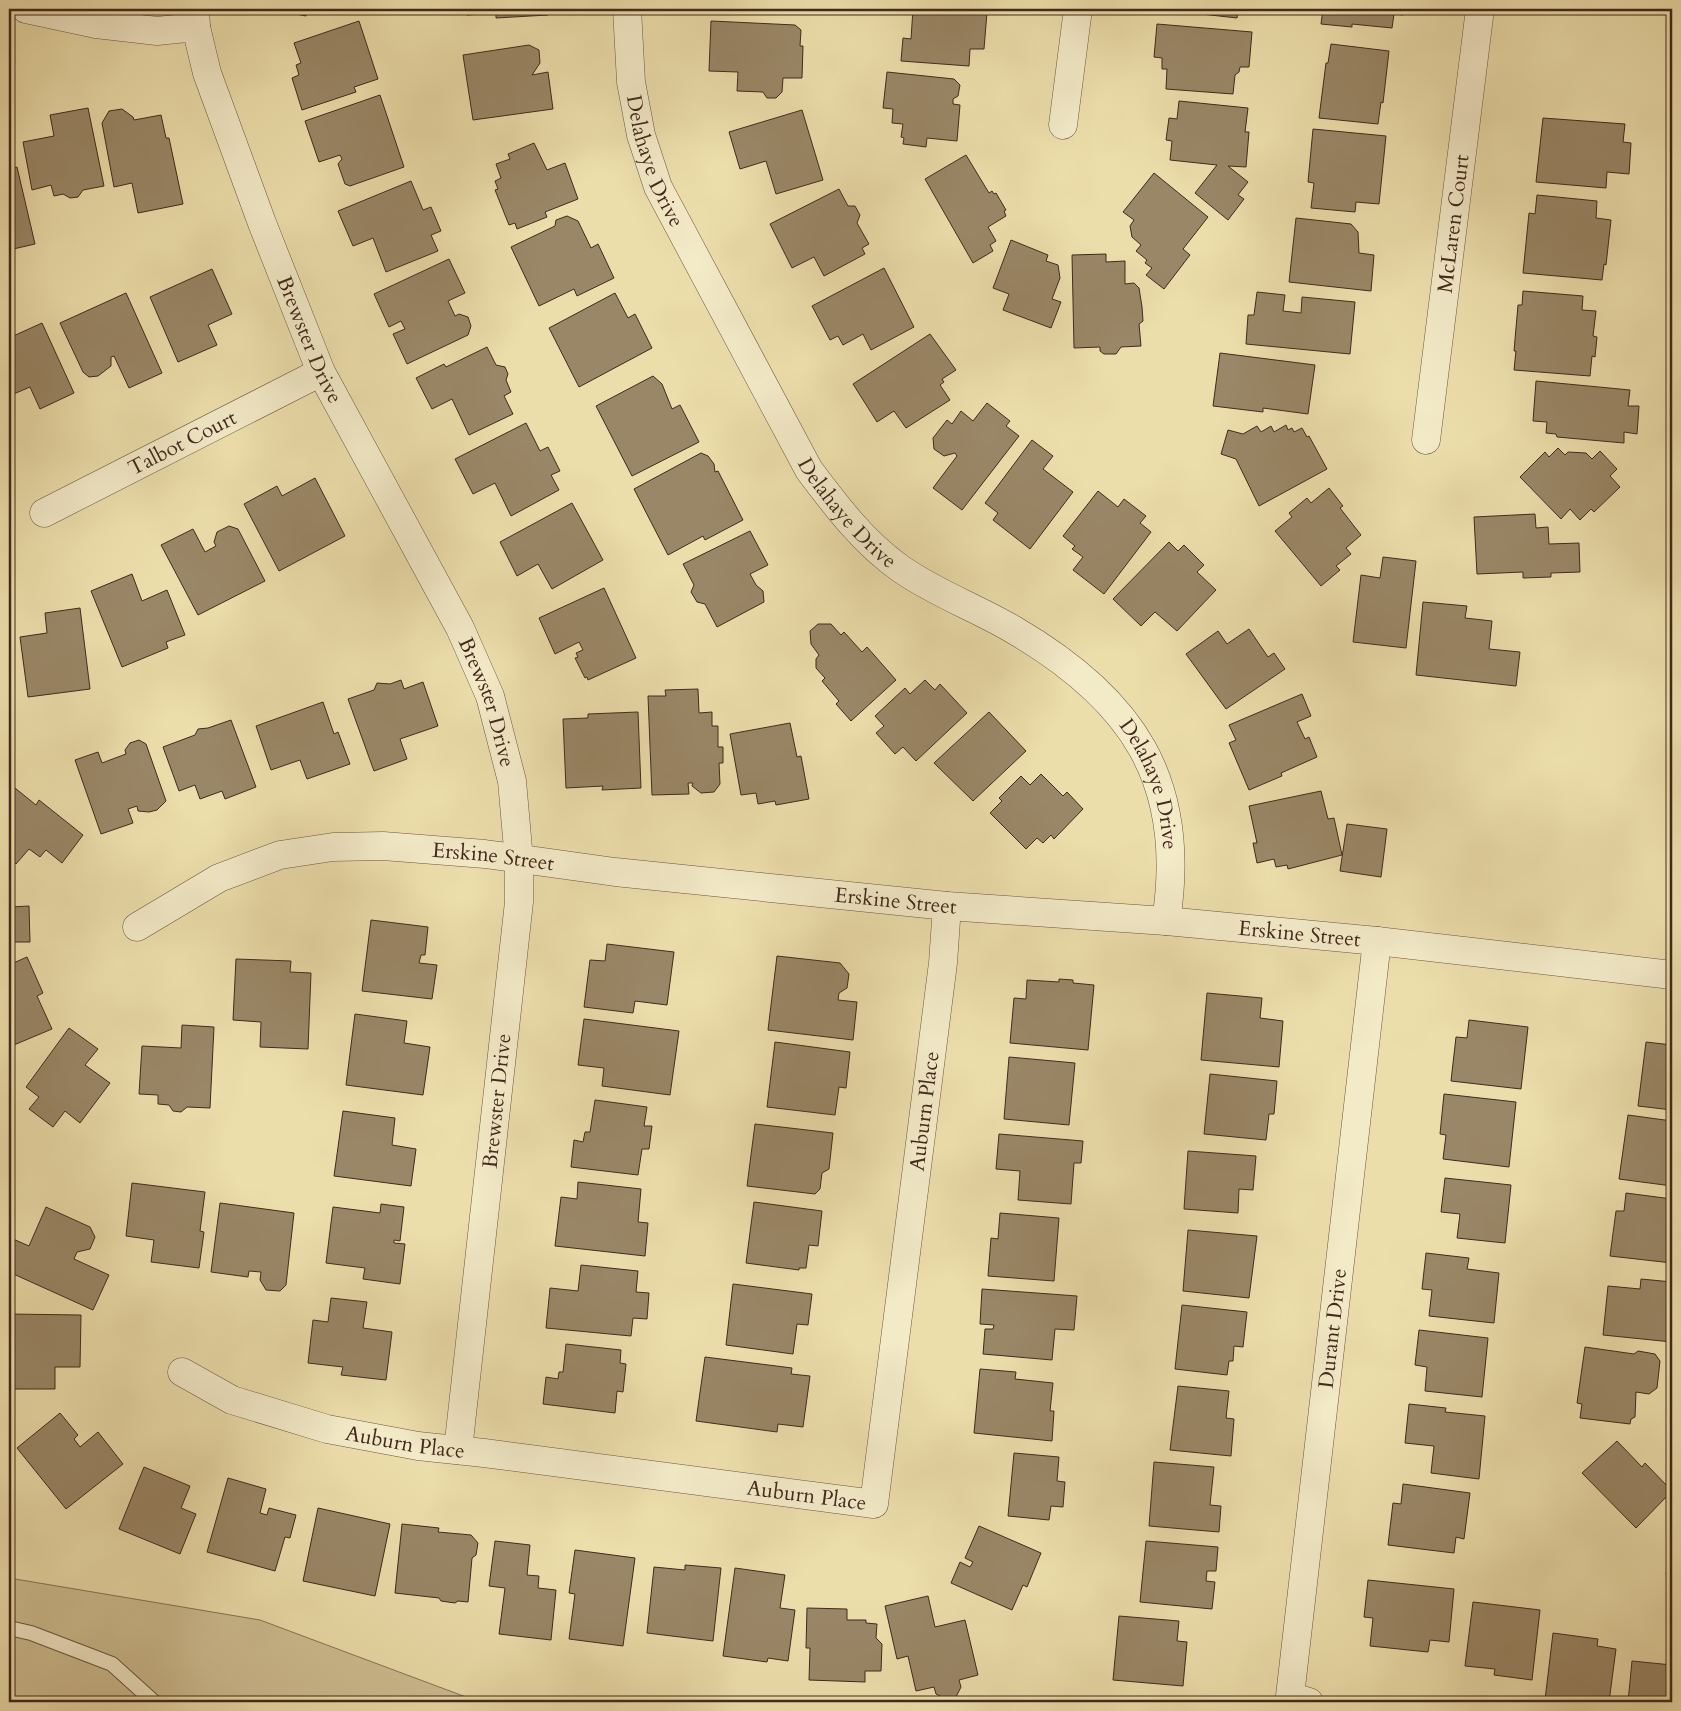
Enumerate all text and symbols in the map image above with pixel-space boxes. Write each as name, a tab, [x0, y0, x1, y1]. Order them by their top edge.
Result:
street label: Delahaye Drive	[619, 93, 691, 232]
street label: McLaren Court	[1430, 152, 1476, 295]
street label: Brewster Drive	[270, 272, 350, 408]
street label: Talbot Court	[123, 403, 242, 482]
street label: Delahaye Drive	[791, 453, 903, 575]
street label: Brewster Drive	[451, 633, 522, 770]
street label: Delahaye Drive	[1113, 713, 1185, 851]
street label: Erskine Street	[431, 835, 556, 878]
street label: Erskine Street	[833, 880, 958, 921]
street label: Erskine Street	[1237, 913, 1362, 954]
street label: Brewster Drive	[475, 1032, 519, 1170]
street label: Auburn Place	[902, 1049, 946, 1173]
street label: Durant Drive	[1311, 1267, 1354, 1390]
street label: Auburn Place	[343, 1418, 466, 1465]
street label: Auburn Place	[745, 1473, 868, 1517]

